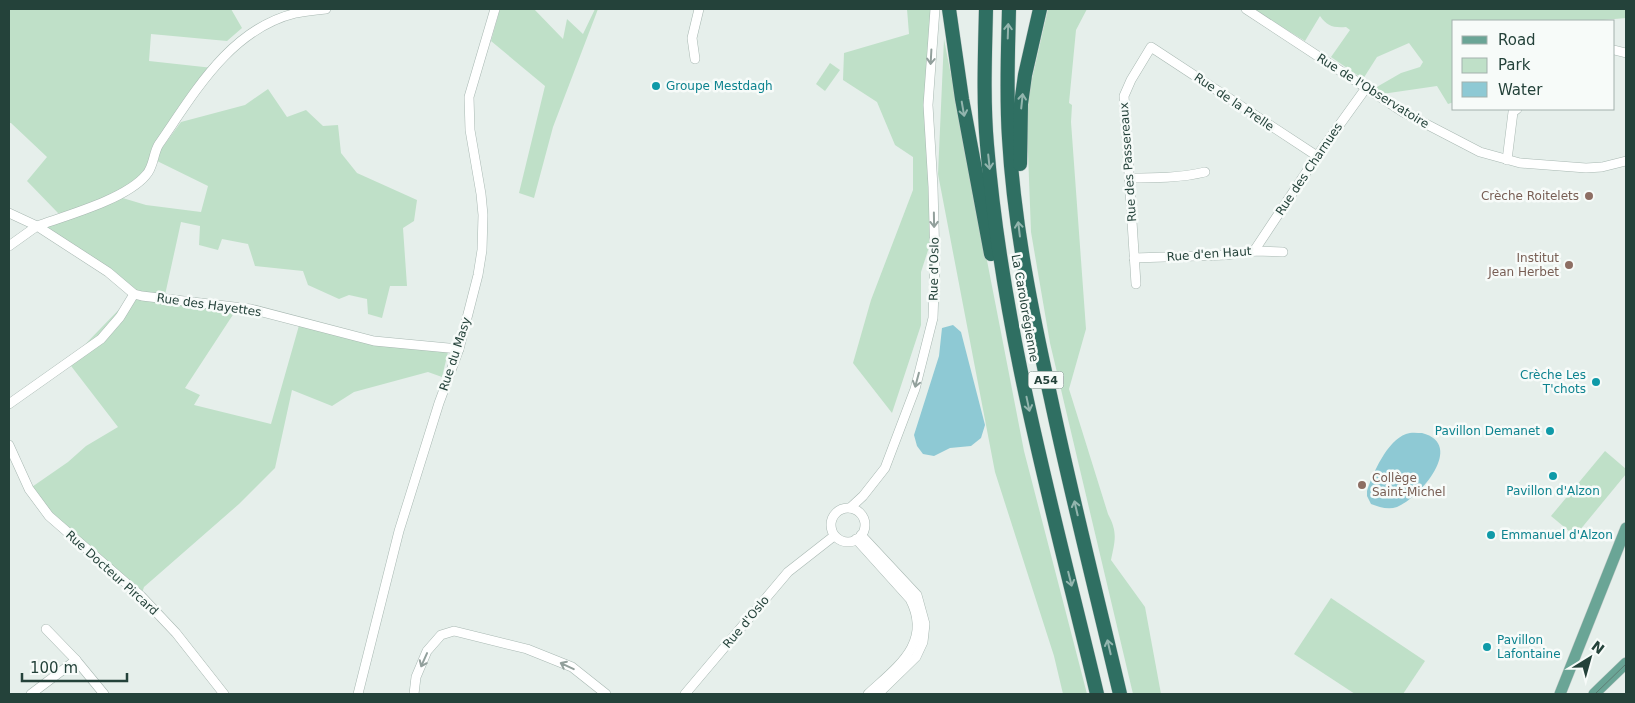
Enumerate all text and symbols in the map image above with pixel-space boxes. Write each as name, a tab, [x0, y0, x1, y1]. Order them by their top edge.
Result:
legend	[1452, 20, 1615, 110]
one-way arrow	[1004, 23, 1013, 39]
text: Road	[1498, 31, 1536, 49]
one-way arrow	[927, 49, 936, 65]
street label: Rue de l'Observatoire	[1314, 51, 1432, 131]
text: Park	[1498, 56, 1531, 74]
street label: Rue de la Prelle	[1192, 70, 1276, 134]
place label: Groupe Mestdagh	[666, 79, 773, 93]
marker: Groupe Mestdagh	[650, 80, 662, 92]
text: Water	[1498, 81, 1543, 99]
one-way arrow	[1017, 93, 1026, 109]
one-way arrow	[959, 101, 969, 117]
street label: Rue des Passereaux	[1117, 102, 1139, 222]
street label: Rue des Charnues	[1273, 120, 1345, 218]
one-way arrow	[984, 154, 994, 170]
place label: Crèche Roitelets	[1481, 189, 1579, 203]
marker: Crèche Roitelets	[1583, 190, 1595, 202]
one-way arrow	[929, 211, 939, 227]
one-way arrow	[1014, 222, 1024, 238]
street label: Rue d'Oslo	[926, 237, 942, 301]
street label: Rue d'en Haut	[1166, 244, 1252, 264]
place label: Institut Jean Herbet	[1487, 251, 1559, 279]
street label: La Carolorégienne	[1009, 253, 1041, 363]
marker: Institut Jean Herbet	[1563, 259, 1575, 271]
street label: Rue des Hayettes	[156, 291, 262, 319]
street label: Rue du Masy	[436, 315, 474, 393]
place label: Crèche Les T'chots	[1520, 368, 1586, 396]
one-way arrow	[912, 371, 921, 387]
road number: A54	[1028, 372, 1064, 388]
marker: Crèche Les T'chots	[1590, 376, 1602, 388]
one-way arrow	[1024, 395, 1033, 411]
place label: Pavillon Demanet	[1435, 424, 1540, 438]
marker: Pavillon Demanet	[1544, 425, 1556, 437]
marker: Pavillon d'Alzon	[1547, 470, 1559, 482]
place label: Collège Saint-Michel	[1372, 471, 1446, 499]
marker: Collège Saint-Michel	[1356, 479, 1368, 491]
place label: Pavillon d'Alzon	[1506, 484, 1600, 498]
one-way arrow	[1071, 501, 1080, 517]
street label: Rue Docteur Pircard	[63, 528, 161, 618]
place label: Emmanuel d'Alzon	[1501, 528, 1613, 542]
marker: Emmanuel d'Alzon	[1485, 529, 1497, 541]
one-way arrow	[1066, 571, 1075, 587]
street label: Rue d'Oslo	[720, 593, 772, 651]
place label: Pavillon Lafontaine	[1497, 633, 1561, 661]
north arrow	[1565, 633, 1615, 683]
text: N	[1588, 638, 1607, 658]
one-way arrow	[1104, 639, 1113, 655]
marker: Pavillon Lafontaine	[1481, 641, 1493, 653]
scale bar	[22, 650, 128, 682]
one-way arrow	[418, 652, 428, 667]
text: 100 m	[30, 659, 78, 677]
one-way arrow	[560, 660, 575, 670]

